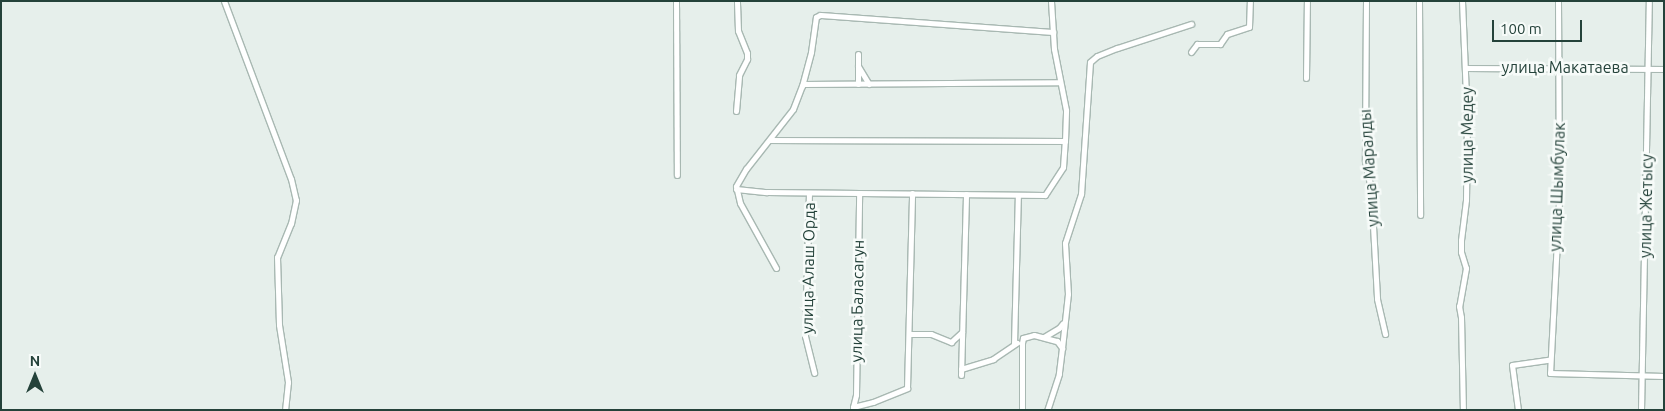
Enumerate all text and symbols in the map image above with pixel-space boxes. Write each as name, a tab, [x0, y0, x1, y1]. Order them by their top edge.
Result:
scale bar	[1495, 10, 1585, 42]
text: 100 m	[1500, 20, 1542, 37]
street label: улица Макатаева	[1501, 57, 1629, 77]
street label: улица Медеу	[1457, 87, 1477, 183]
street label: улица Маралды	[1355, 109, 1383, 227]
street label: улица Шымбулак	[1545, 122, 1569, 252]
street label: улица Жетысу	[1635, 154, 1657, 258]
street label: улица Алаш Орда	[797, 202, 819, 334]
street label: улица Баласагун	[846, 240, 868, 362]
north arrow	[10, 351, 60, 401]
text: N	[30, 353, 40, 369]

